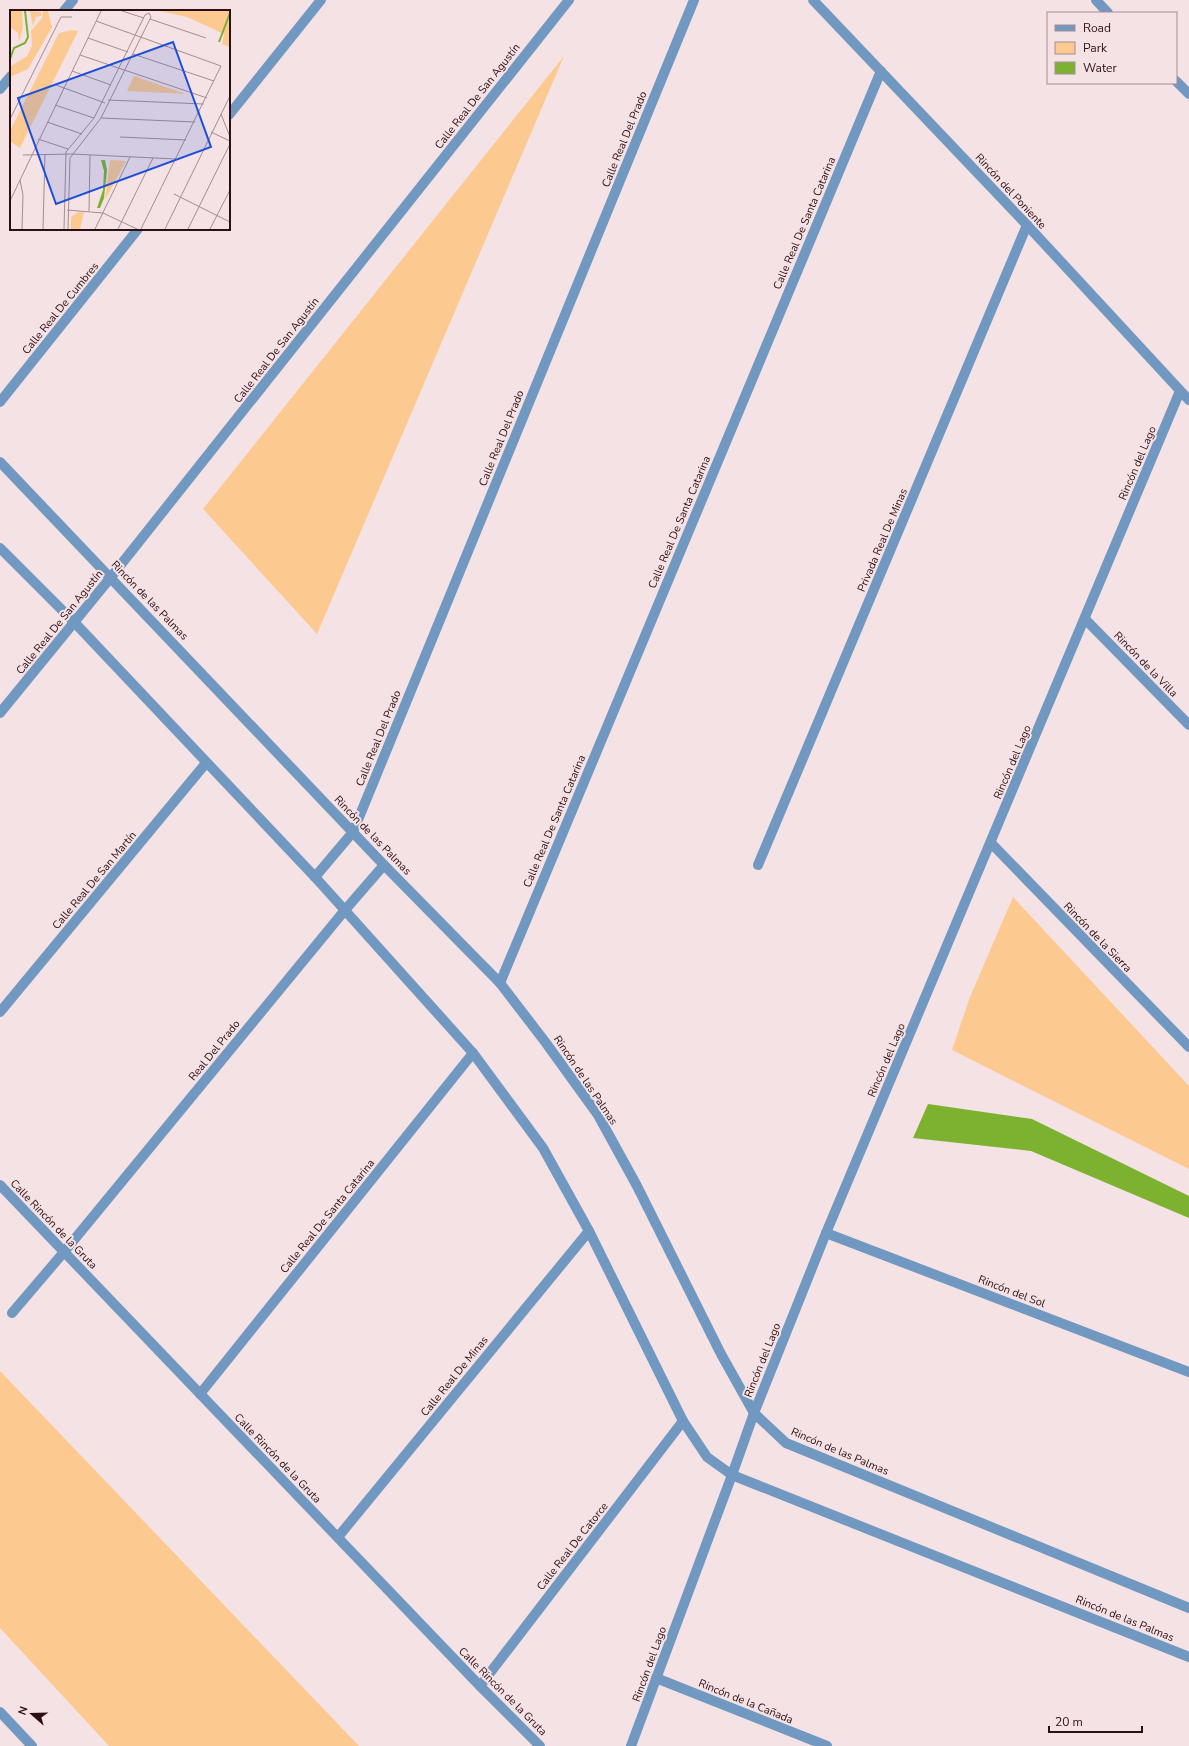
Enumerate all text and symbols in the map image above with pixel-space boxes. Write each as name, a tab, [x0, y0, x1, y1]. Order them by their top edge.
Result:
inset map	[10, 10, 230, 230]
legend	[1047, 12, 1177, 84]
text: Road	[1083, 20, 1111, 36]
street label: Calle Real De San Agustín	[431, 40, 523, 152]
text: Park	[1083, 40, 1108, 56]
text: Water	[1083, 60, 1117, 76]
street label: Calle Real Del Prado	[598, 89, 651, 189]
street label: Rincón del Poniente	[972, 150, 1050, 232]
street label: Calle Real De Santa Catarina	[770, 154, 839, 292]
street label: Calle Real De Cumbres	[19, 259, 102, 357]
street label: Calle Real De San Agustín	[230, 294, 322, 406]
street label: Calle Real Del Prado	[475, 388, 528, 488]
street label: Rincón del Lago	[1115, 424, 1160, 503]
street label: Calle Real De Santa Catarina	[645, 453, 714, 591]
street label: Privada Real De Minas	[854, 486, 911, 594]
street label: Rincón de las Palmas	[108, 557, 191, 643]
street label: Calle Real De San Agustín	[13, 567, 106, 678]
street label: Rincón de la Villa	[1110, 628, 1181, 701]
street label: Calle Real Del Prado	[352, 688, 405, 788]
street label: Rincón del Lago	[990, 723, 1035, 802]
street label: Calle Real De Santa Catarina	[520, 752, 589, 890]
street label: Rincón de las Palmas	[331, 792, 414, 878]
street label: Calle Real De San Martín	[49, 828, 140, 933]
street label: Rincón de la Sierra	[1060, 899, 1135, 976]
street label: Real Del Prado	[185, 1017, 244, 1084]
street label: Rincón del Lago	[864, 1021, 909, 1100]
street label: Rincón de las Palmas	[550, 1033, 621, 1128]
street label: Calle Real De Santa Catarina	[277, 1156, 378, 1276]
street label: Calle Rincón de la Gruta	[7, 1176, 101, 1273]
street label: Rincón del Sol	[976, 1272, 1048, 1311]
street label: Rincón del Lago	[741, 1321, 784, 1400]
street label: Calle Real De Minas	[417, 1333, 491, 1420]
street label: Calle Rincón de la Gruta	[231, 1410, 325, 1507]
street label: Rincón de las Palmas	[789, 1424, 891, 1479]
street label: Calle Real De Catorce	[533, 1499, 612, 1593]
street label: Rincón de las Palmas	[1073, 1592, 1176, 1645]
street label: Rincón del Lago	[629, 1624, 670, 1704]
street label: Calle Rincón de la Gruta	[455, 1644, 550, 1739]
street label: Rincón de la Cañada	[696, 1676, 795, 1727]
north arrow	[12, 1694, 52, 1734]
text: N	[15, 1704, 32, 1717]
scale bar	[1049, 1708, 1142, 1734]
text: 20 m	[1055, 1714, 1083, 1730]

